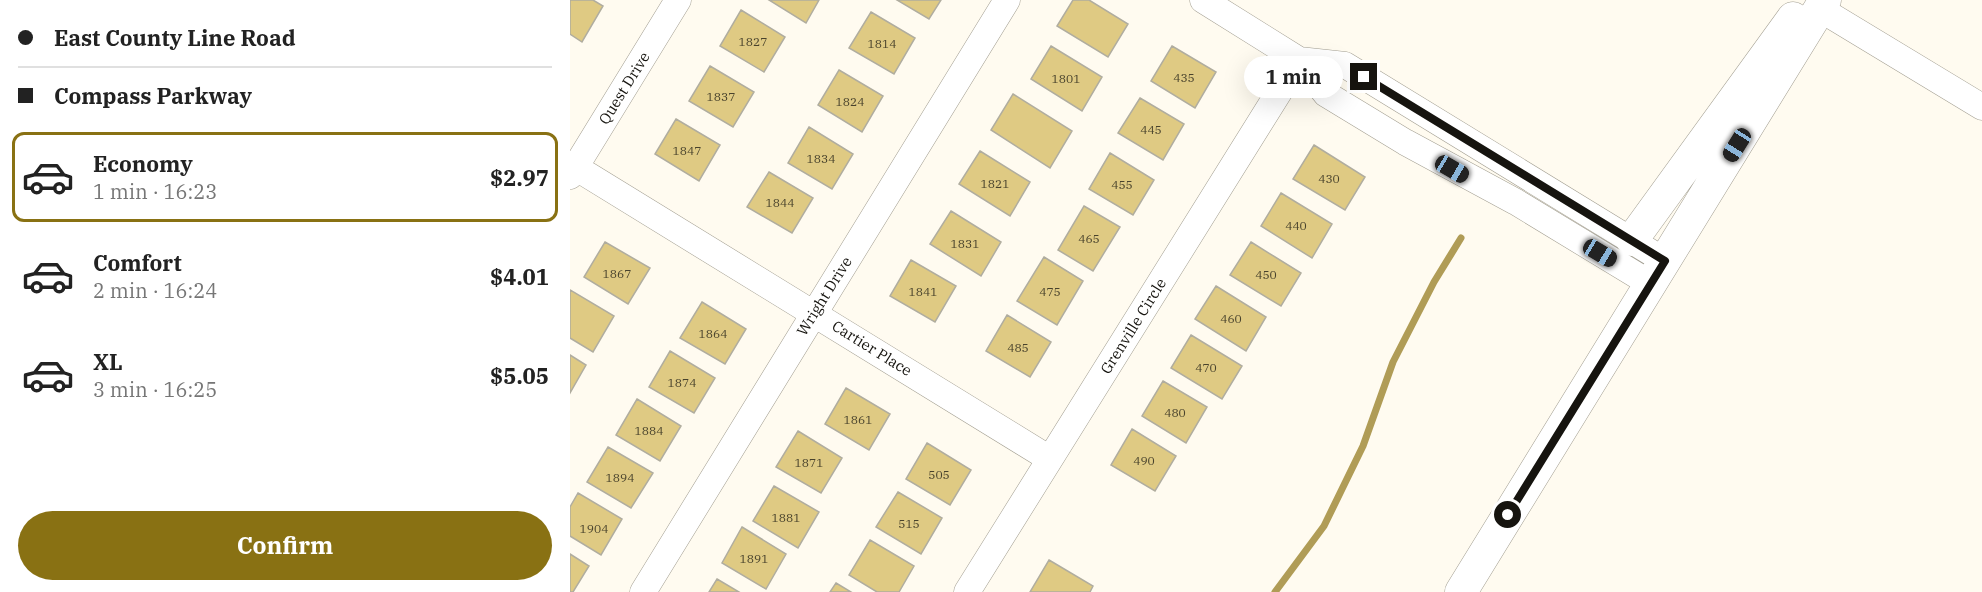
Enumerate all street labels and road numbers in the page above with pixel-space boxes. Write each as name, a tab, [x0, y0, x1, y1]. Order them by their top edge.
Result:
street label: Quest Drive	[594, 48, 654, 128]
street label: Wright Drive	[792, 253, 856, 339]
street label: Grenville Circle	[1096, 275, 1170, 377]
street label: Cartier Place	[829, 316, 915, 380]

